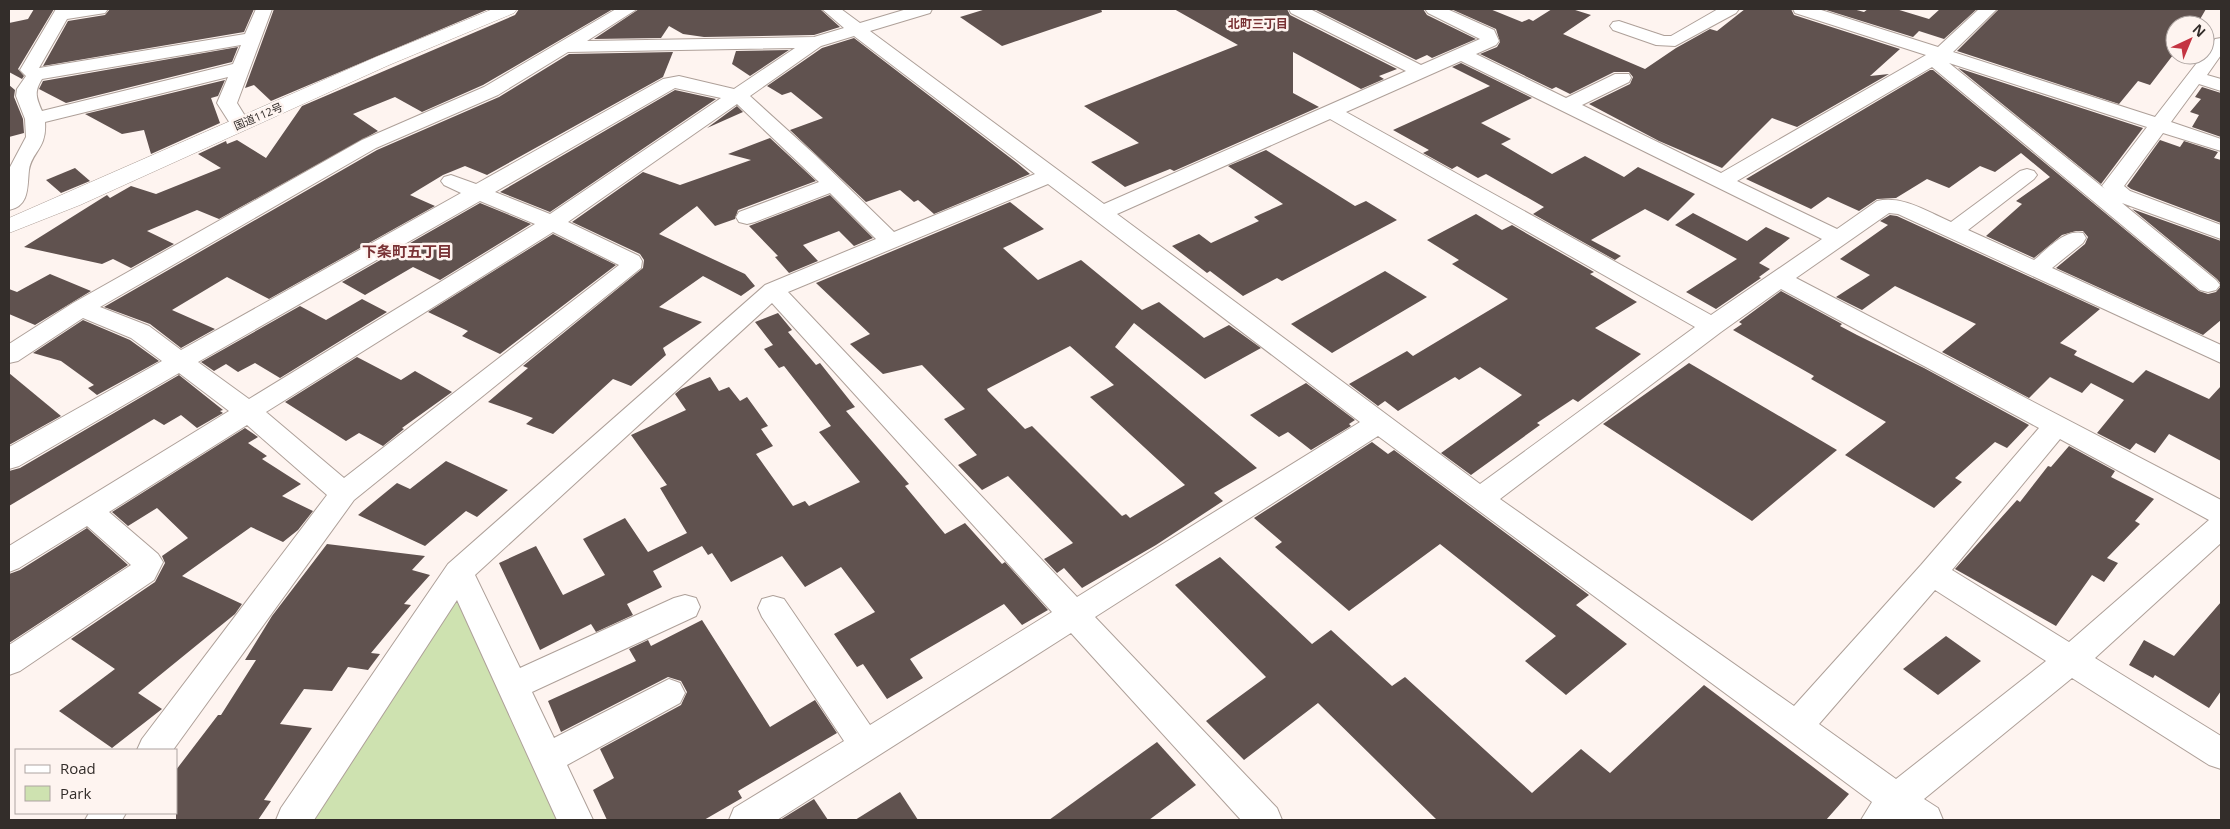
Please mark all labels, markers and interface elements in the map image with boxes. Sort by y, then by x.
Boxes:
district label: 北町三丁目 [1228,15,1288,32]
north arrow [2165,15,2215,65]
text: N [2189,19,2210,41]
street label: 国道112号 [231,99,285,133]
district label: 下条町五丁目 [362,241,452,261]
legend [15,749,178,814]
text: Road [60,758,96,778]
text: Park [60,783,91,803]

